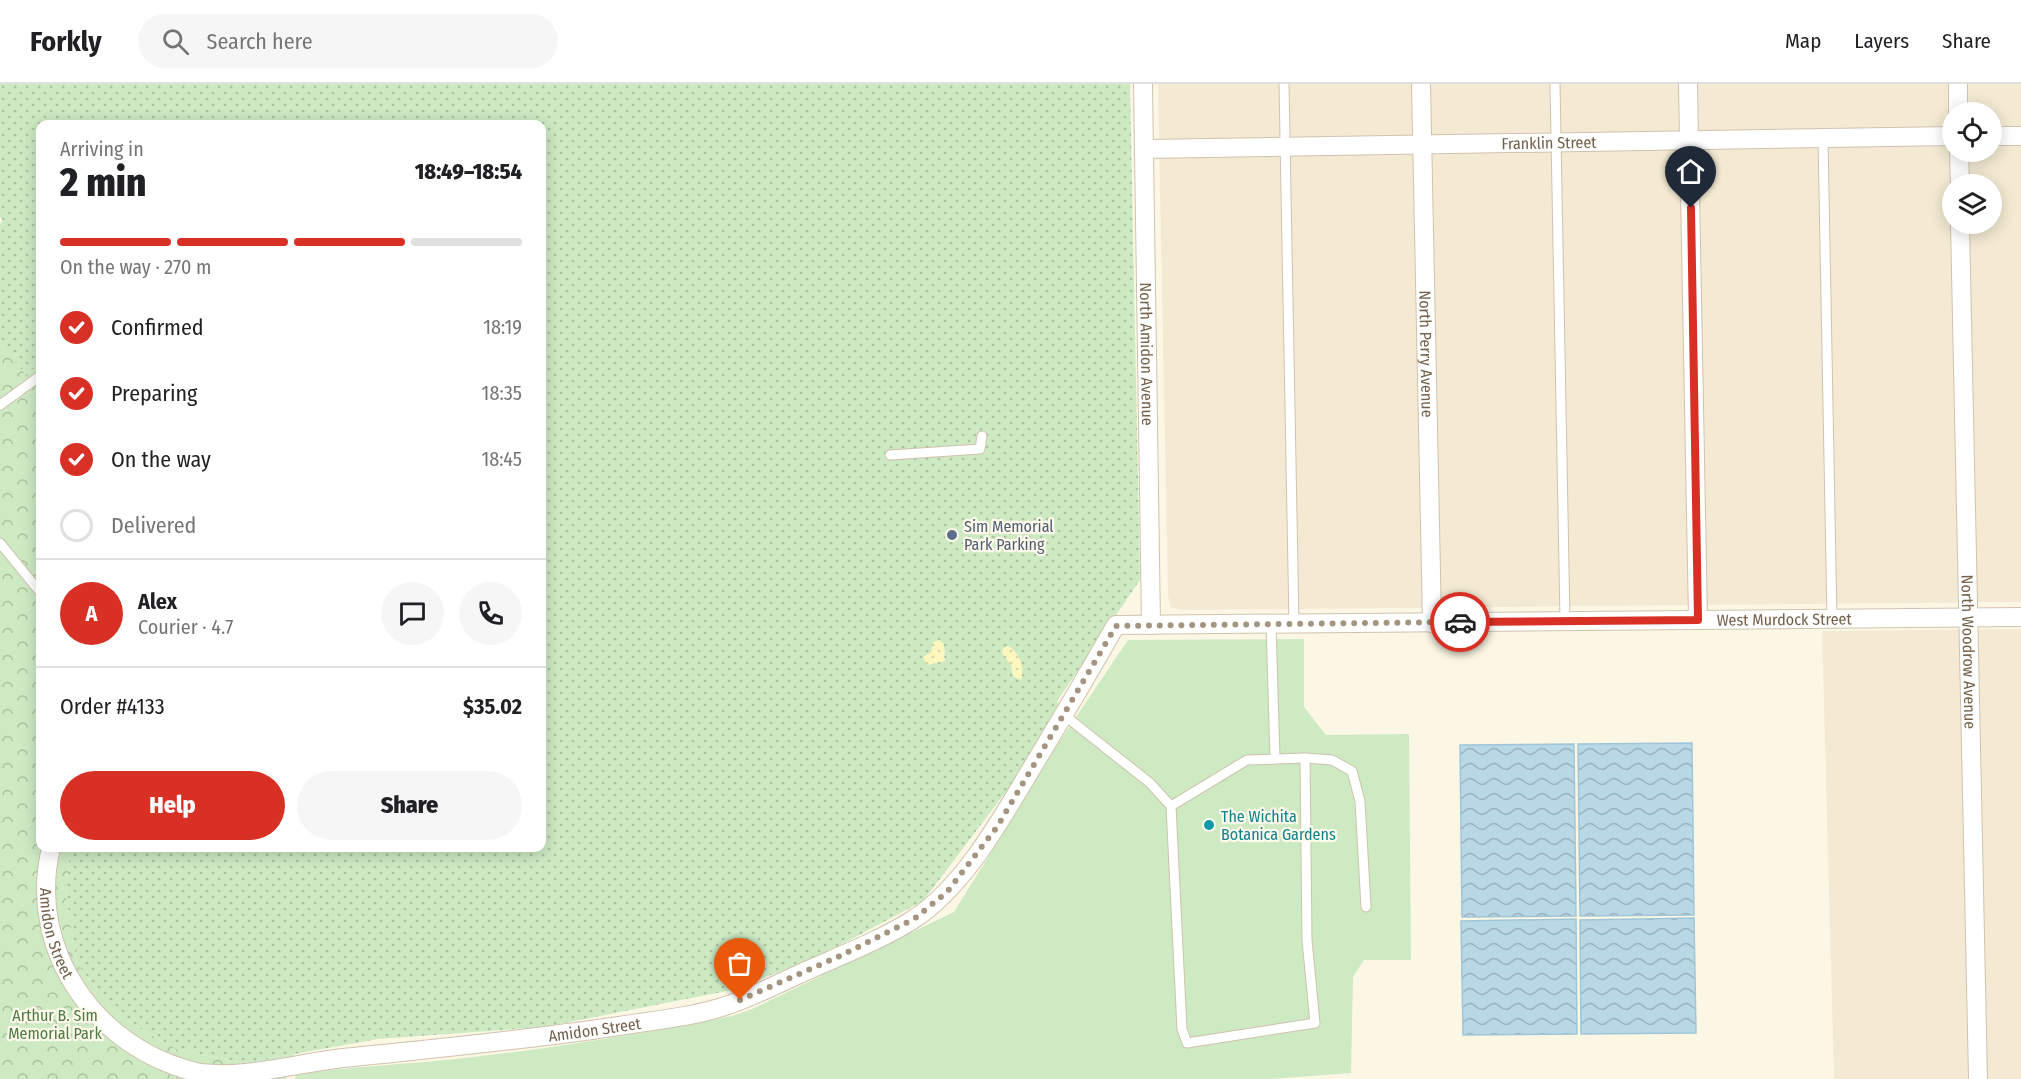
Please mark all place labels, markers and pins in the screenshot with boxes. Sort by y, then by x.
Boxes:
pin [1665,146,1716,208]
place label: Sim Memorial Park Parking [964,517,1054,554]
marker: Sim Memorial Park Parking [945,528,959,542]
place label: The Wichita Botanica Gardens [1221,807,1336,844]
marker: The Wichita Botanica Gardens [1202,818,1216,832]
pin [714,938,765,1000]

